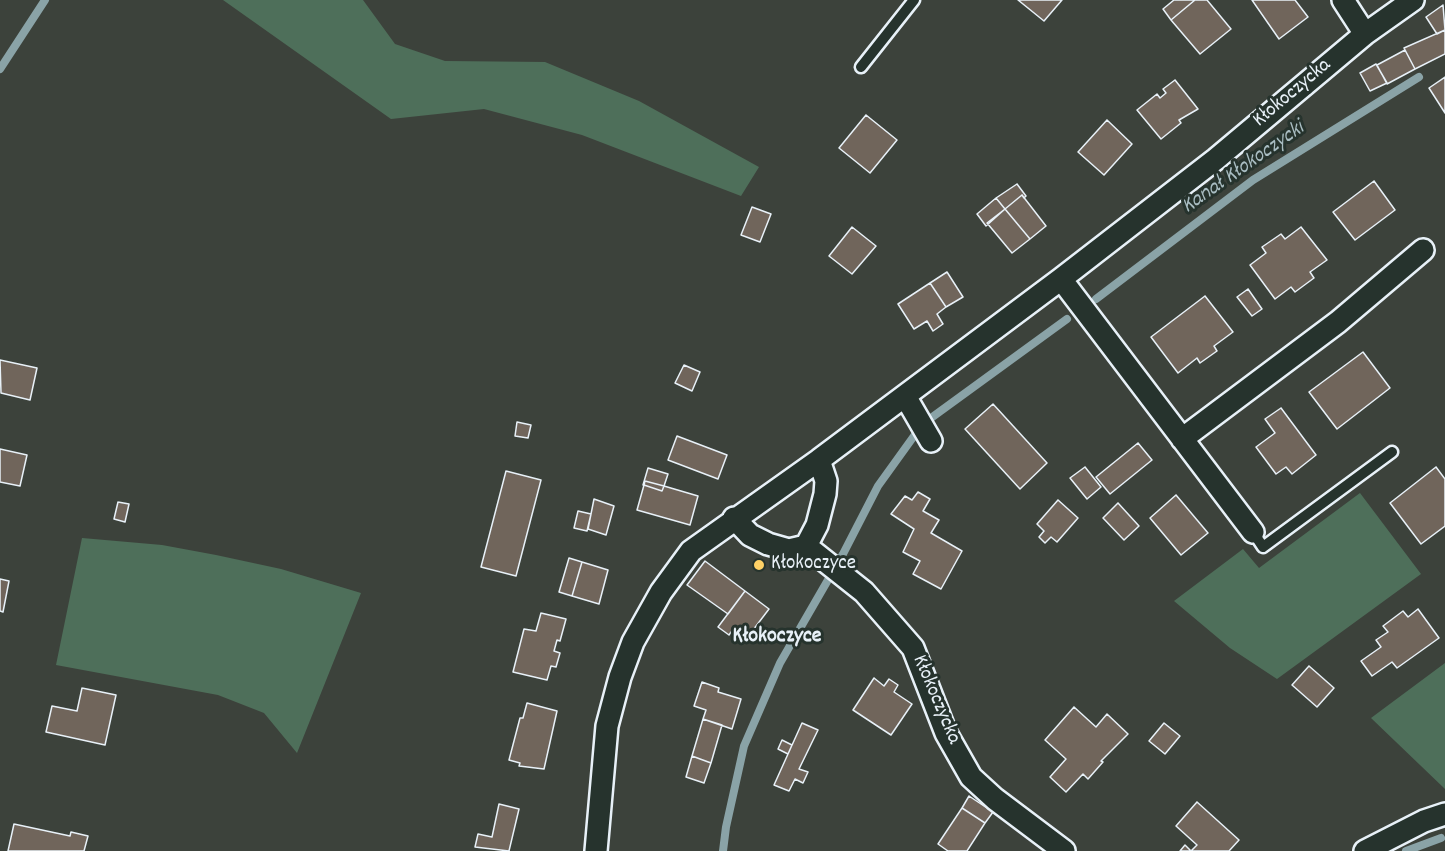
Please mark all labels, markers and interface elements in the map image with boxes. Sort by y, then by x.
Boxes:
street label: Kłokoczycka [1249,54,1337,134]
water label: Kanał Kłokoczycki [1177,117,1311,221]
place label: Kłokoczyce [771,552,856,578]
marker: Kłokoczyce [752,558,766,572]
district label: Kłokoczyce [733,625,821,651]
street label: Kłokoczycka [905,652,965,748]

